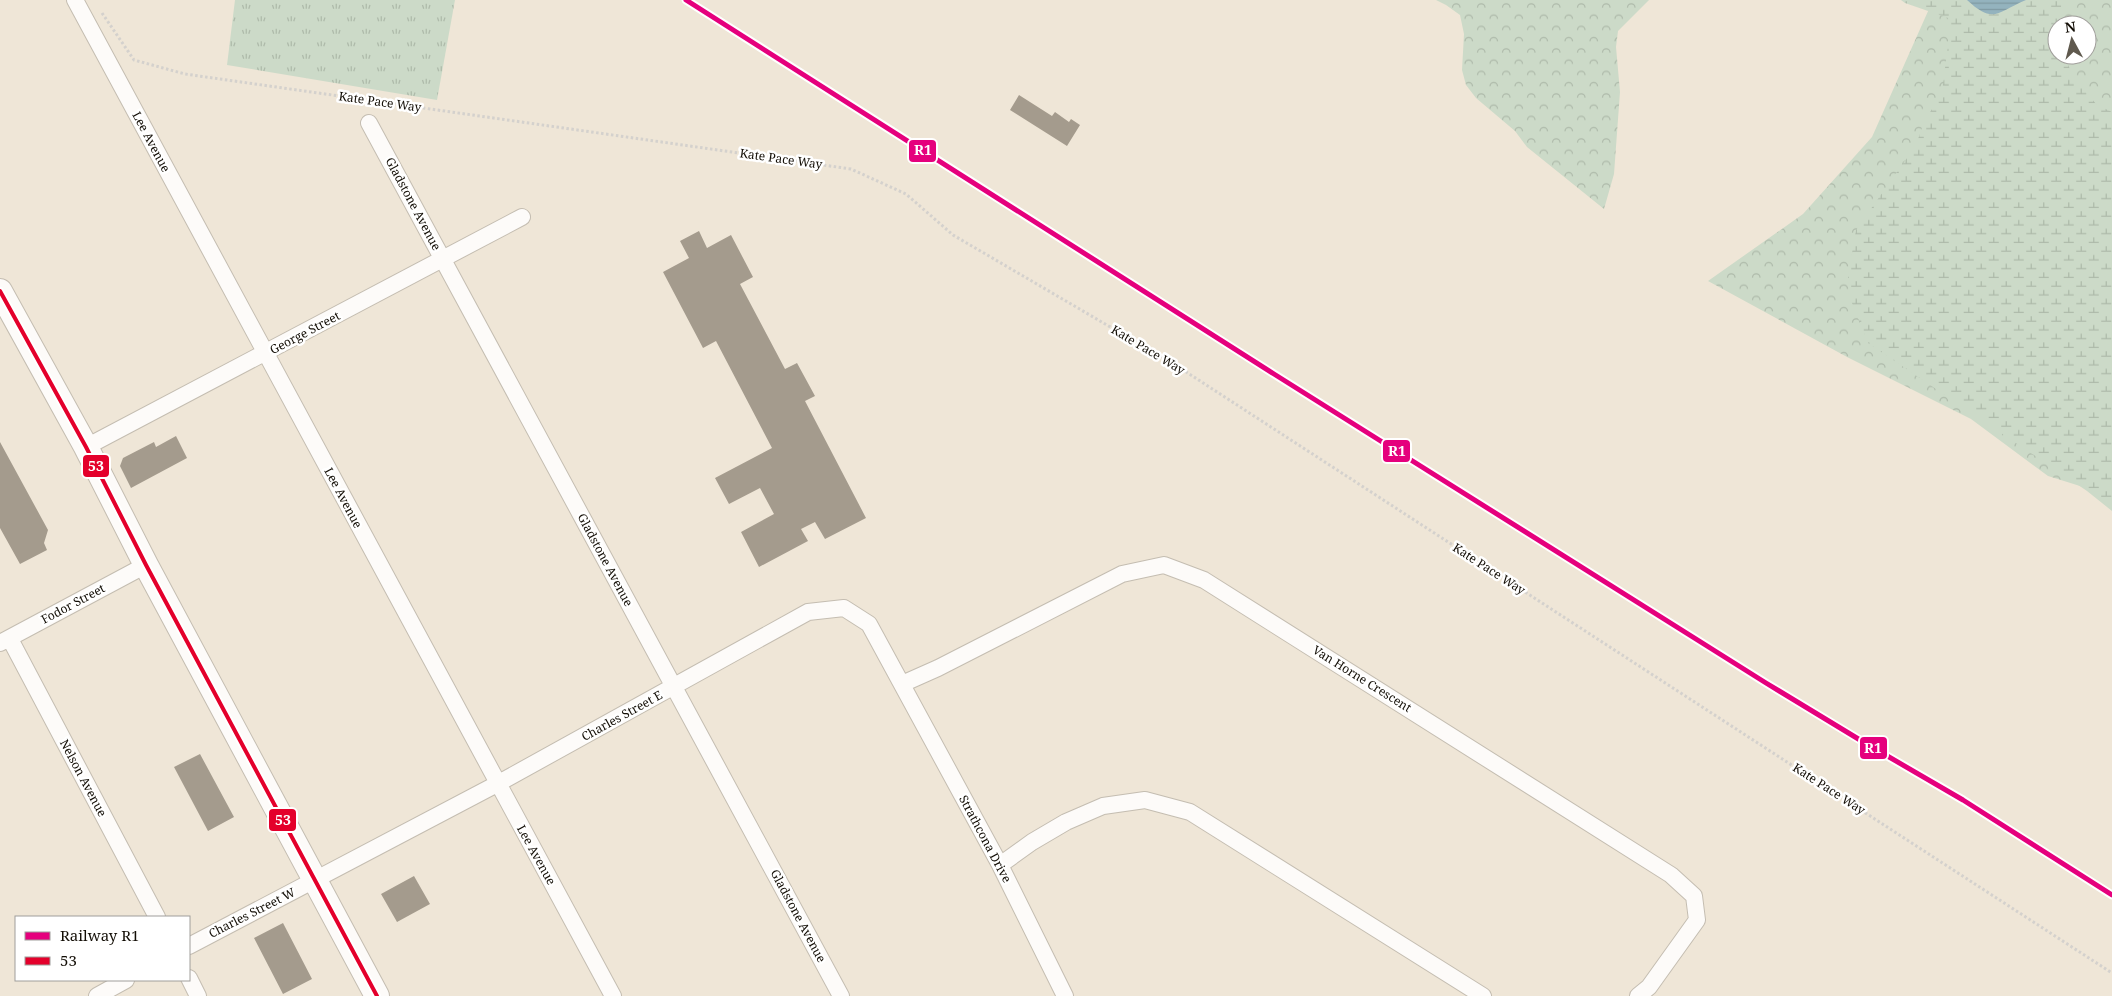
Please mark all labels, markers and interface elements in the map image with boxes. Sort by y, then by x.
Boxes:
north arrow [2047,15,2097,65]
text: N [2064,16,2077,37]
street label: Kate Pace Way [338,87,423,116]
street label: Lee Avenue [128,108,175,175]
line badge: R1 [908,139,937,163]
text: R1 [914,140,932,159]
street label: Kate Pace Way [739,144,824,173]
street label: Gladstone Avenue [382,154,445,253]
street label: George Street [267,307,343,358]
street label: Kate Pace Way [1108,321,1189,378]
line badge: R1 [1382,439,1411,463]
text: R1 [1388,441,1406,460]
line badge: 53 [82,454,110,478]
text: 53 [88,456,104,475]
street label: Lee Avenue [320,464,367,531]
street label: Gladstone Avenue [574,510,637,609]
street label: Kate Pace Way [1450,539,1529,599]
street label: Fodor Street [38,580,108,628]
street label: Van Horne Crescent [1310,641,1415,716]
street label: Charles Street E [578,686,665,745]
street label: Nelson Avenue [56,736,111,819]
line badge: R1 [1859,736,1888,760]
text: R1 [1864,738,1882,757]
street label: Kate Pace Way [1790,759,1869,819]
street label: Strathcona Drive [955,792,1016,885]
line badge: 53 [268,808,297,832]
text: 53 [275,810,291,829]
street label: Lee Avenue [513,822,560,888]
street label: Gladstone Avenue [767,866,830,965]
street label: Charles Street W [205,883,298,942]
legend [15,916,190,981]
text: Railway R1 [60,925,139,945]
text: 53 [60,950,77,970]

